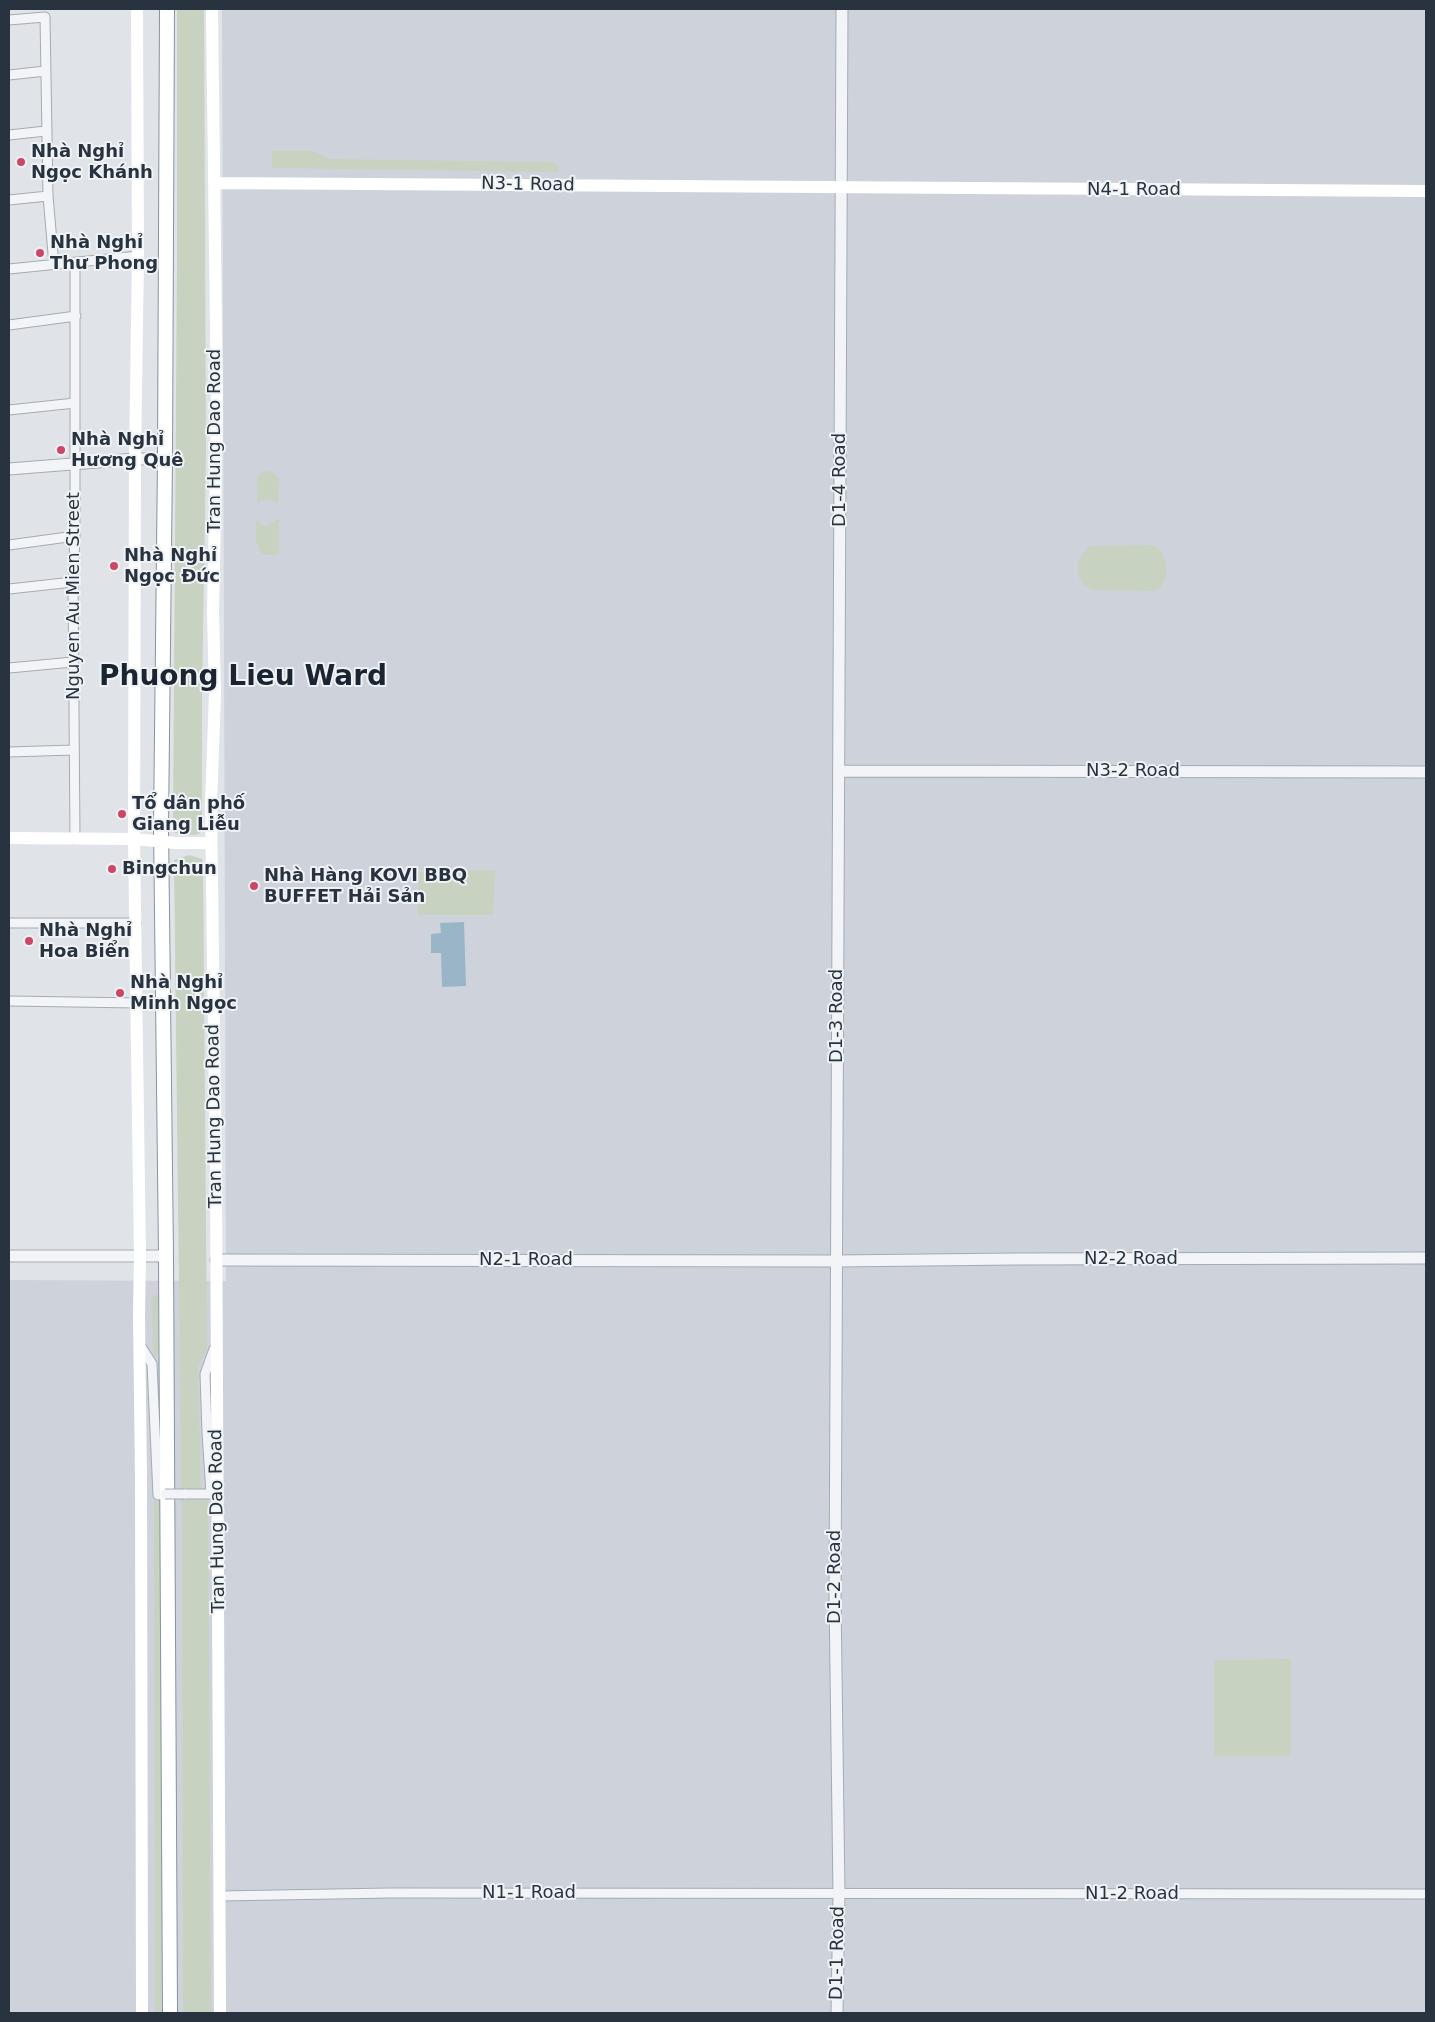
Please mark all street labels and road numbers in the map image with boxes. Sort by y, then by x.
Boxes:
street label: N3-1 Road [481,173,575,197]
street label: N4-1 Road [1087,179,1181,201]
street label: Tran Hung Dao Road [204,349,226,533]
street label: D1-4 Road [829,433,851,527]
street label: Nguyen Au Mien Street [63,492,85,700]
street label: N3-2 Road [1086,760,1180,782]
street label: D1-3 Road [826,969,848,1063]
street label: Tran Hung Dao Road [203,1024,227,1208]
street label: N2-2 Road [1084,1248,1178,1270]
street label: N2-1 Road [479,1249,573,1271]
street label: Tran Hung Dao Road [206,1429,230,1613]
street label: D1-2 Road [824,1530,846,1624]
street label: N1-1 Road [482,1882,576,1904]
street label: N1-2 Road [1085,1883,1179,1905]
street label: D1-1 Road [826,1906,850,2000]

